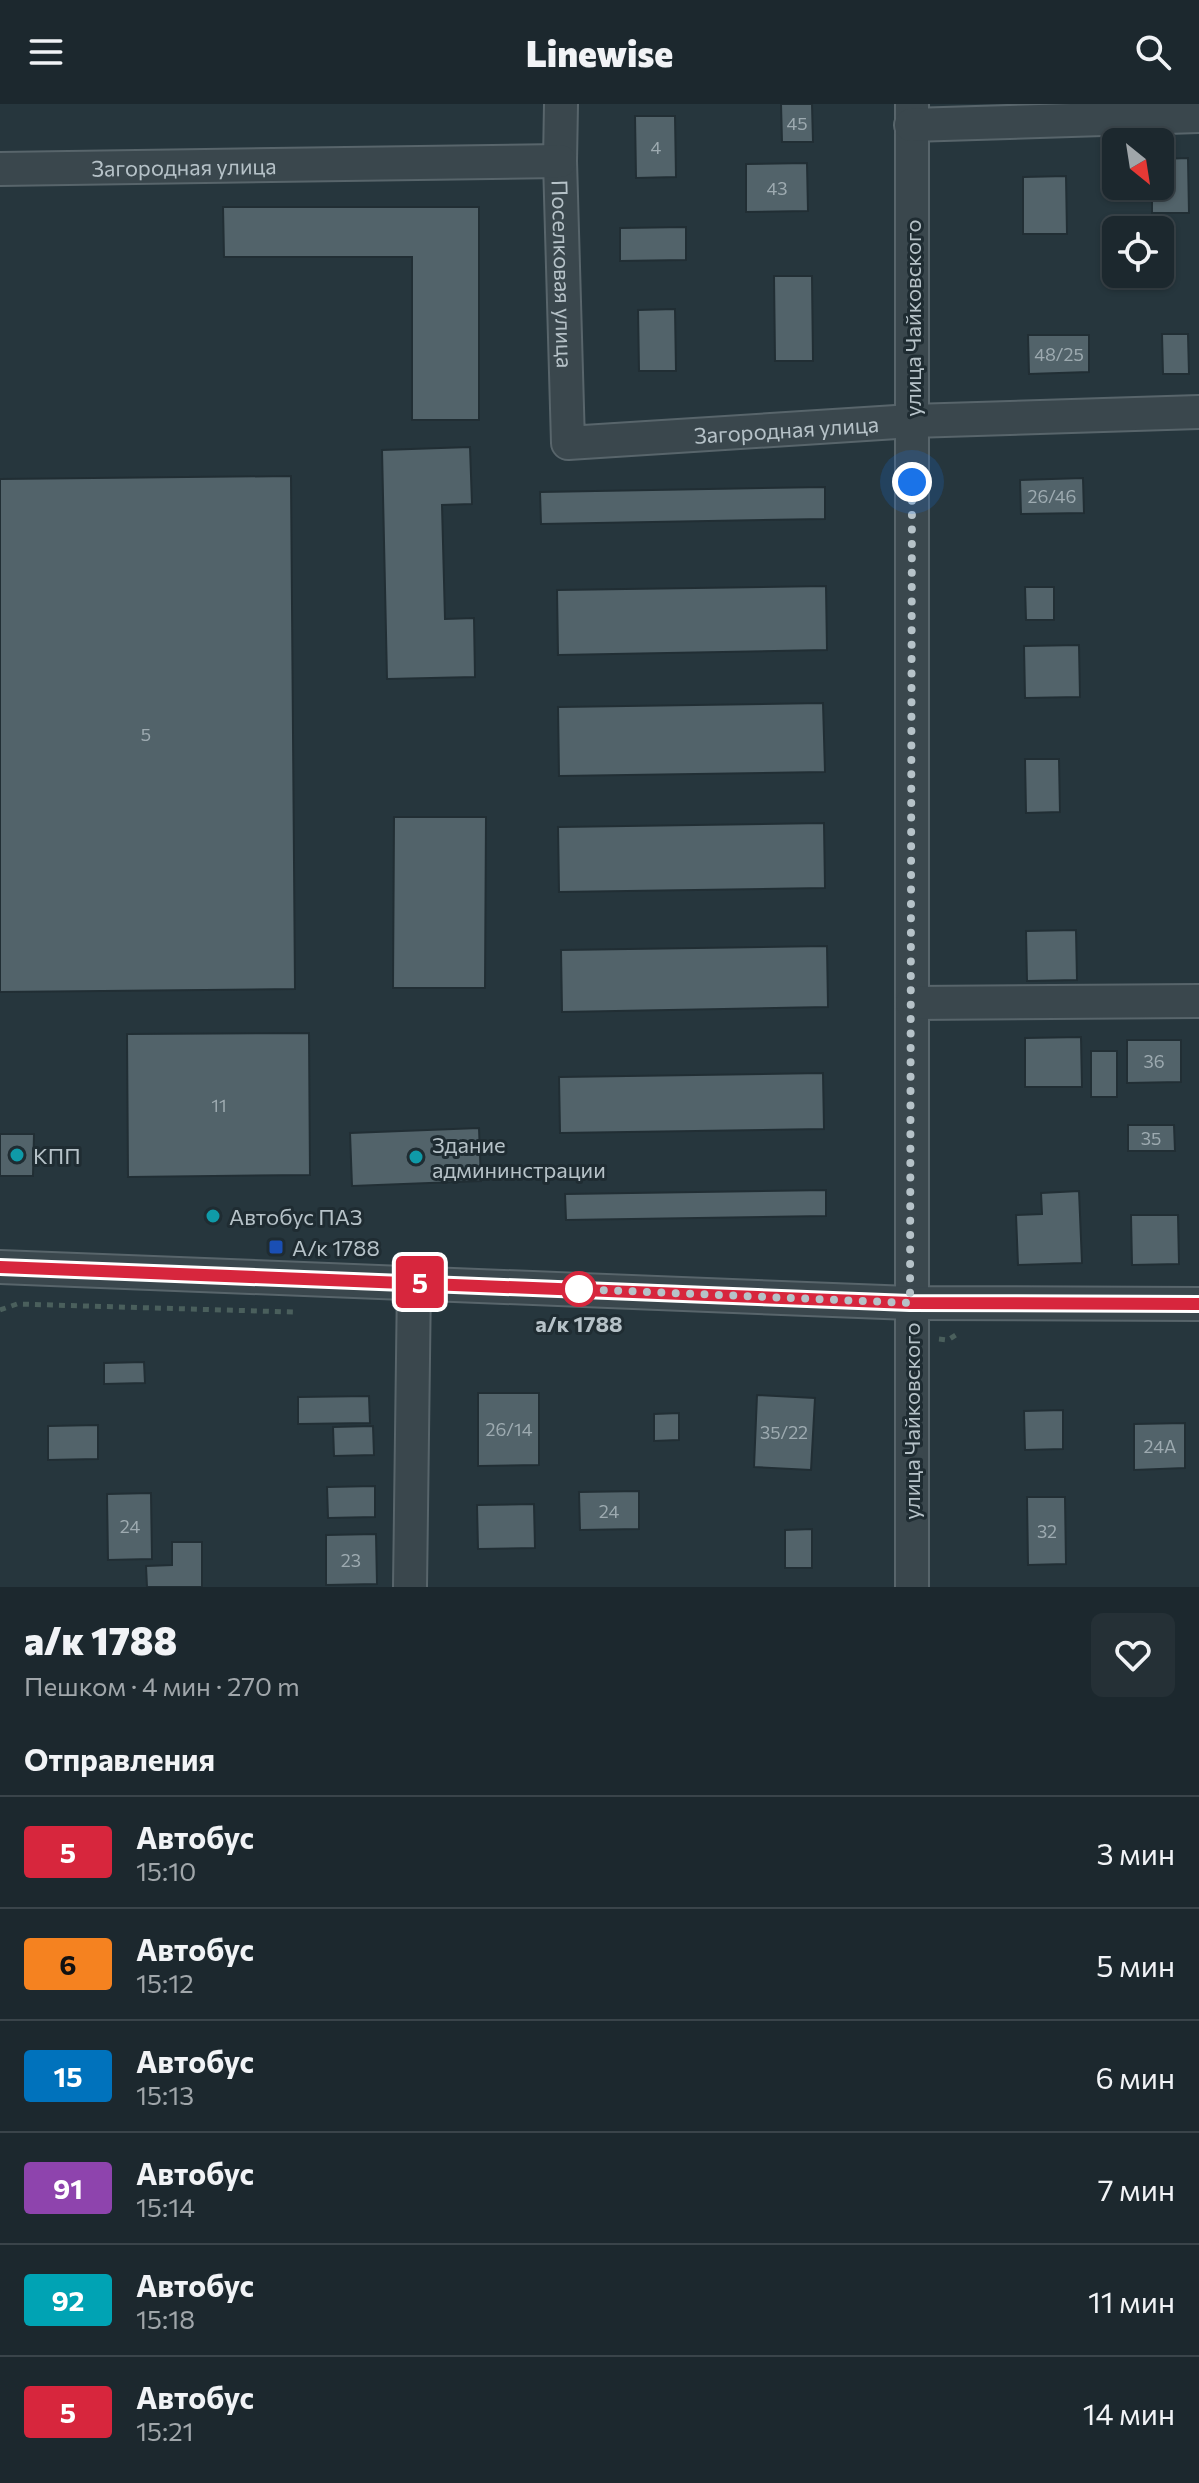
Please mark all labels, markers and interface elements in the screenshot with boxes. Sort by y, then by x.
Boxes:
icon: menu [24,30,68,74]
text: Linewise [526,30,673,74]
icon: search [1131,30,1175,74]
house number: 45 [786,112,808,134]
north arrow [1102,128,1174,200]
map controls [1102,128,1174,288]
house number: 4 [651,136,662,158]
street label: Загородная улица [91,152,277,181]
house number: 43 [766,177,788,199]
street label: Поселковая улица [547,179,579,368]
button: locate [1102,216,1174,288]
street label: улица Чайковского [899,219,926,417]
house number: 48/25 [1034,343,1084,365]
street label: Загородная улица [693,410,880,448]
your location [892,462,932,502]
house number: 26/46 [1028,485,1076,507]
house number: 5 [141,723,151,745]
house number: 36 [1143,1050,1165,1072]
house number: 11 [211,1094,227,1116]
house number: 35 [1141,1127,1161,1149]
place label: Здание админинстрации [432,1131,606,1183]
place label: КПП [33,1142,81,1169]
marker: КПП [8,1146,26,1164]
marker: Здание админинстрации [407,1148,425,1166]
place label: Автобус ПАЗ [229,1203,362,1230]
marker: Автобус ПАЗ [204,1207,222,1225]
place label: А/к 1788 [292,1234,380,1261]
marker: А/к 1788 [267,1238,285,1256]
line badge: 5 [394,1256,446,1308]
text: 5 [412,1265,428,1299]
marker: a/к 1788 [562,1272,596,1306]
place label: a/к 1788 [535,1310,623,1337]
street label: улица Чайковского [898,1322,925,1520]
house number: 26/14 [485,1418,533,1440]
house number: 35/22 [760,1421,808,1443]
house number: 24А [1144,1435,1176,1457]
house number: 24 [599,1500,619,1522]
house number: 24 [120,1515,140,1537]
house number: 32 [1037,1520,1057,1542]
house number: 23 [341,1549,361,1571]
button: heart [1091,1613,1175,1697]
text: a/к 1788 [24,1616,177,1663]
text: Пешком · 4 мин · 270 m [24,1670,300,1701]
text: Отправления [24,1740,215,1777]
text: Автобус [136,1818,254,1855]
text: 3 мин [1096,1834,1175,1871]
text: 5 [60,1835,76,1869]
text: 15:10 [136,1855,196,1886]
text: Автобус [136,1930,254,1967]
text: 5 мин [1096,1946,1175,1983]
text: 6 [59,1947,77,1981]
text: 15:12 [136,1967,194,1998]
text: Автобус [136,2042,254,2079]
text: 6 мин [1095,2058,1175,2095]
text: 15 [54,2059,83,2093]
text: 15:13 [136,2079,194,2110]
text: Автобус [136,2154,254,2191]
text: 7 мин [1098,2170,1175,2207]
text: 91 [53,2171,83,2205]
text: 15:14 [136,2191,195,2222]
text: Автобус [136,2266,254,2303]
text: 11 мин [1088,2282,1175,2319]
text: 92 [51,2283,85,2317]
text: 15:18 [136,2303,195,2334]
text: Автобус [136,2378,254,2415]
text: 14 мин [1083,2394,1175,2431]
text: 5 [60,2395,76,2429]
text: 15:21 [136,2415,194,2446]

